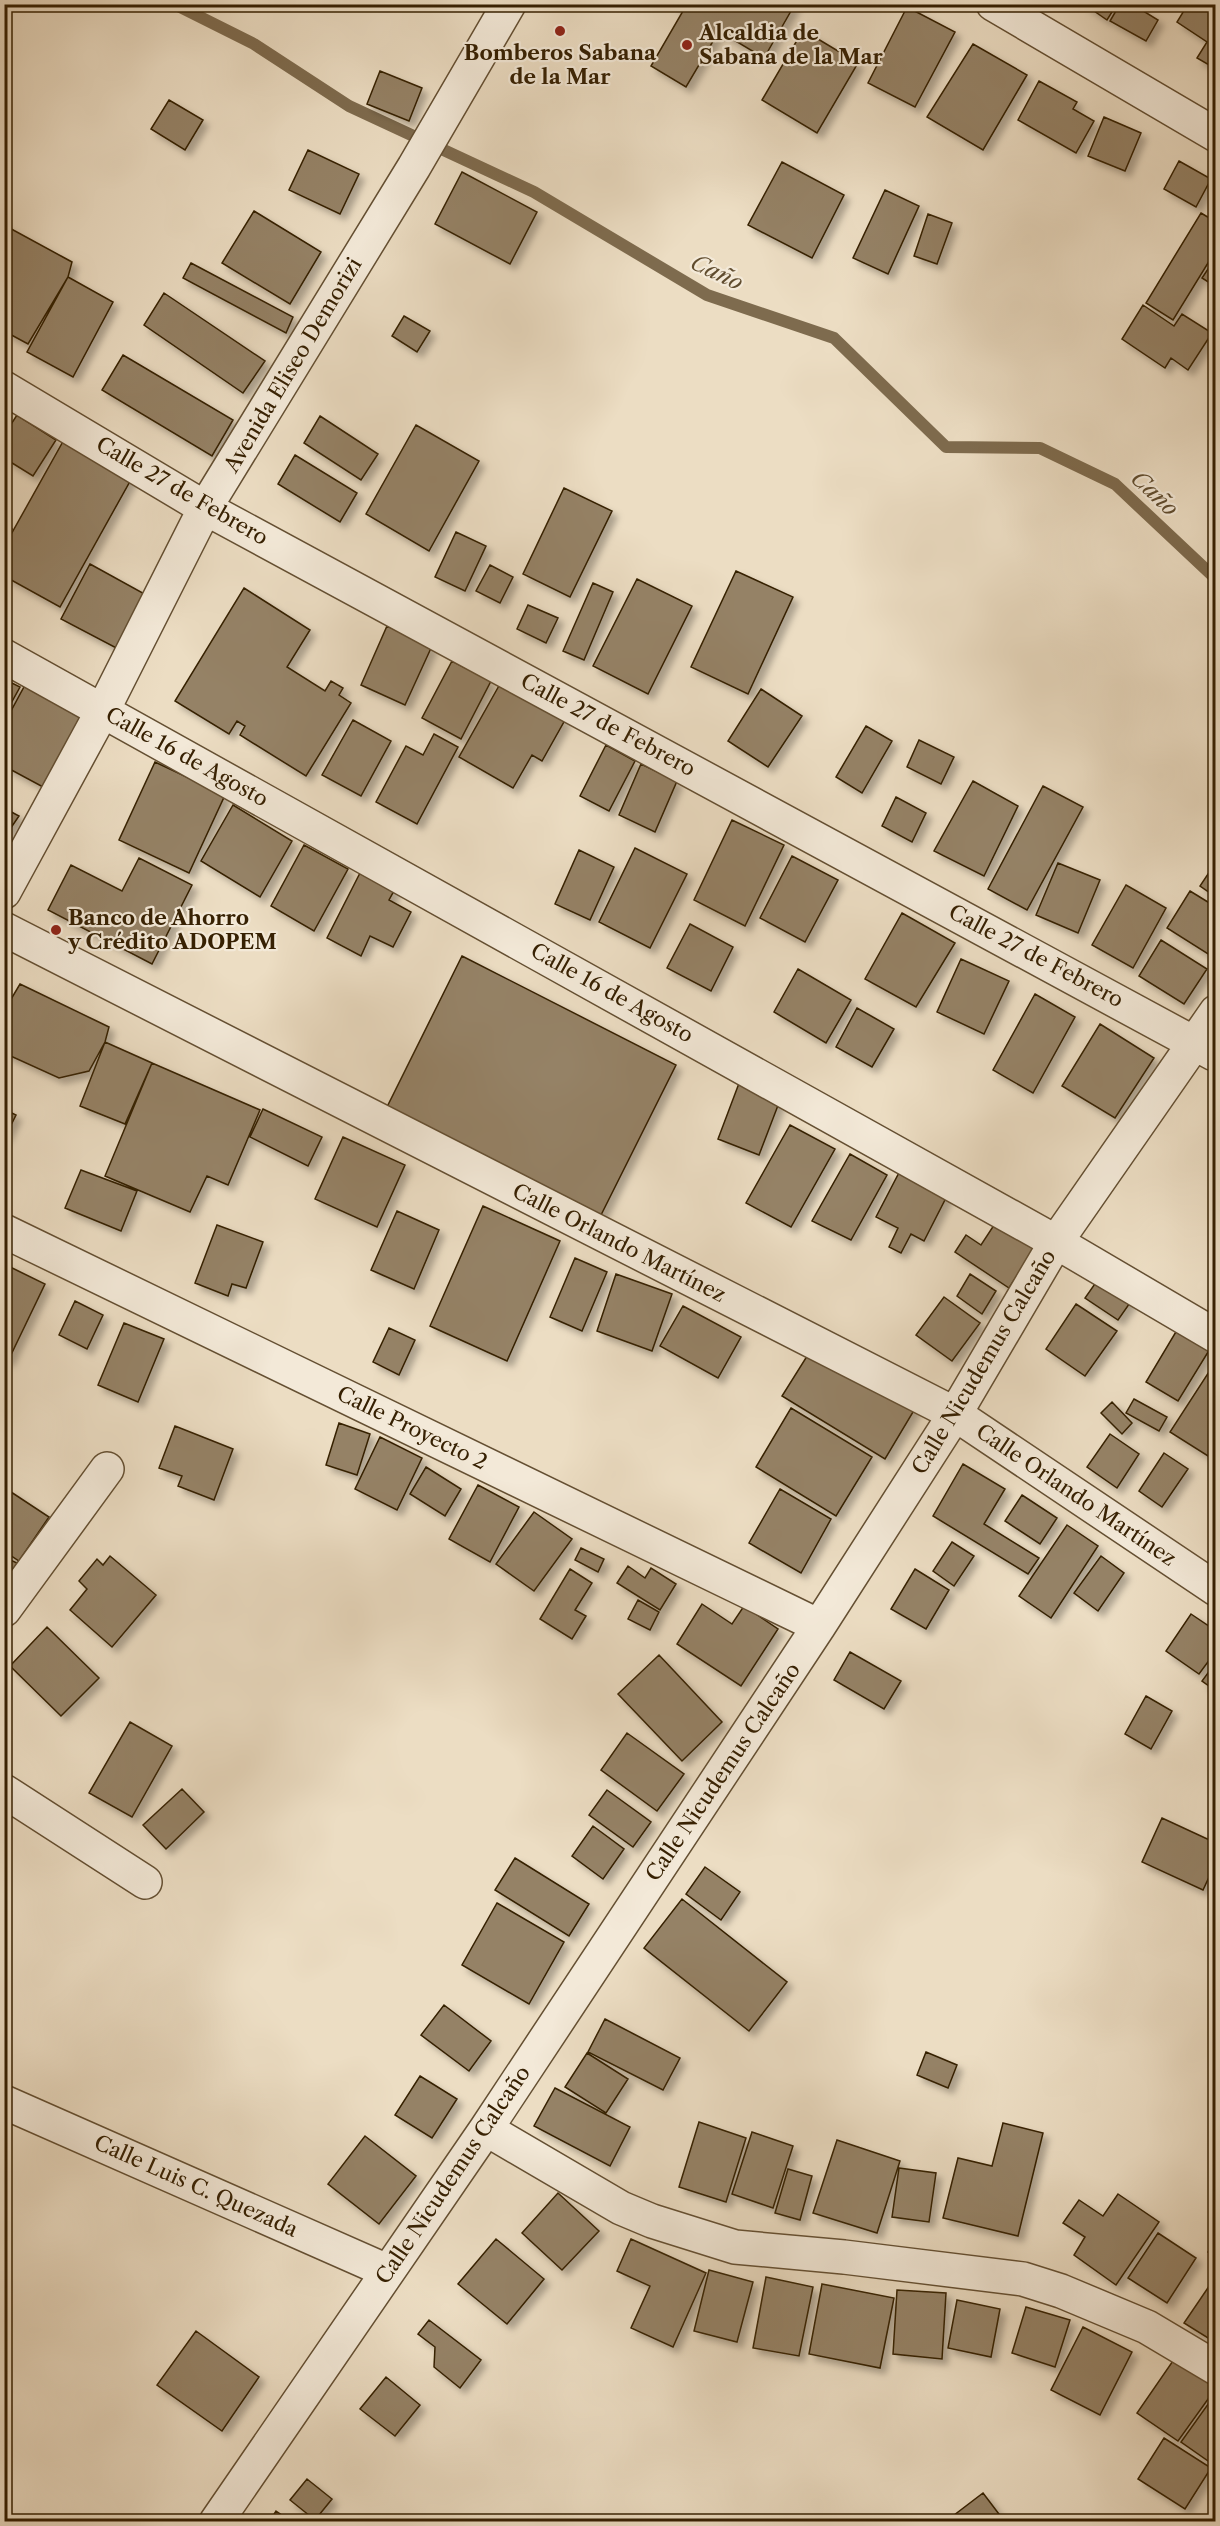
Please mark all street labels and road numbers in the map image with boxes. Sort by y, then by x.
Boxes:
street label: Avenida Eliseo Demorizi [218,253,367,477]
street label: Calle 27 de Febrero [92,431,273,550]
street label: Calle 27 de Febrero [517,668,700,781]
street label: Calle 16 de Agosto [102,702,273,812]
street label: Calle 27 de Febrero [945,899,1128,1012]
street label: Calle 16 de Agosto [527,938,698,1048]
street label: Calle Orlando Martínez [509,1178,730,1307]
street label: Calle Nicudemus Calcaño [906,1245,1061,1479]
street label: Calle Proyecto 2 [333,1380,491,1475]
street label: Calle Orlando Martínez [972,1418,1181,1571]
street label: Calle Nicudemus Calcaño [640,1658,805,1886]
street label: Calle Nicudemus Calcaño [370,2061,535,2289]
street label: Calle Luis C. Quezada [91,2129,303,2242]

